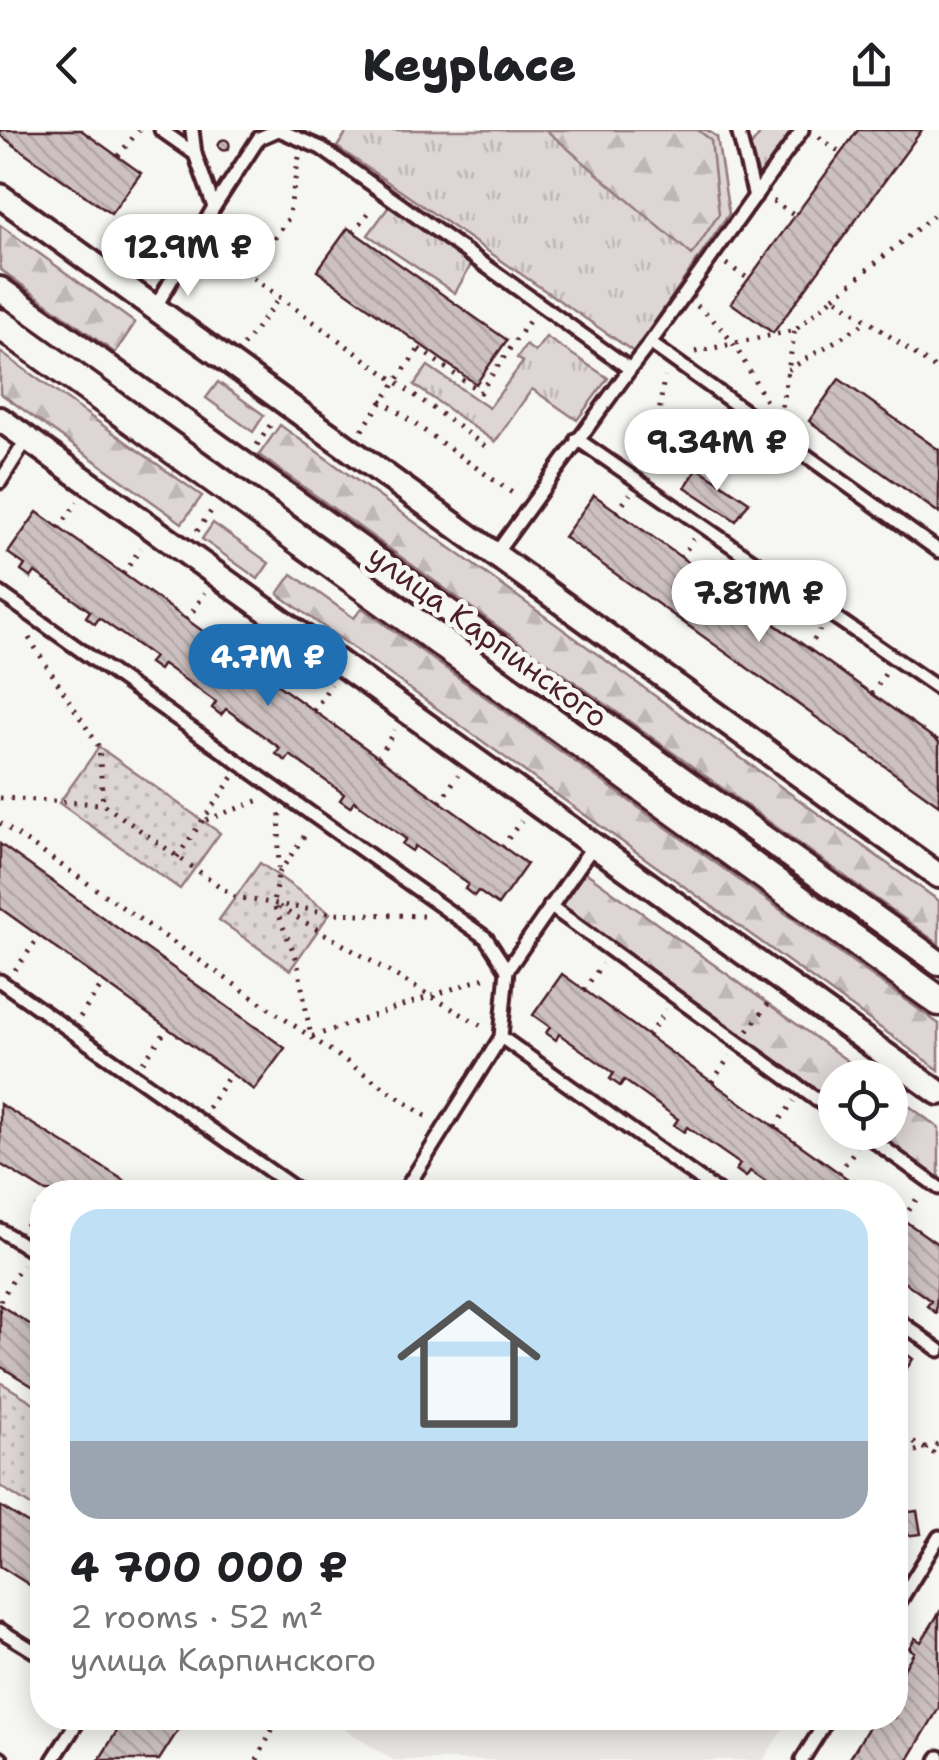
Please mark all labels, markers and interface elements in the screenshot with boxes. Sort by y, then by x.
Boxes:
text: Keyplace [363,35,576,95]
icon: back [40,38,95,93]
icon: share [844,38,899,93]
pin: 12.9M ₽ [96,214,280,299]
text: 12.9M ₽ [123,225,253,268]
pin: 9.34M ₽ [625,409,809,494]
text: 9.34M ₽ [646,420,788,463]
street label: улица Карпинского [360,535,616,737]
pin: 7.81M ₽ [667,560,851,645]
text: 7.81M ₽ [694,571,824,614]
pin: 4.7M ₽ [187,624,349,709]
text: 4.7M ₽ [211,635,325,678]
map controls [818,1060,908,1150]
button: locate [818,1060,908,1150]
icon: home [379,1274,559,1454]
text: 4 700 000 ₽ [70,1539,348,1595]
text: 2 rooms · 52 m² [70,1595,323,1638]
text: улица Карпинского [70,1638,376,1681]

